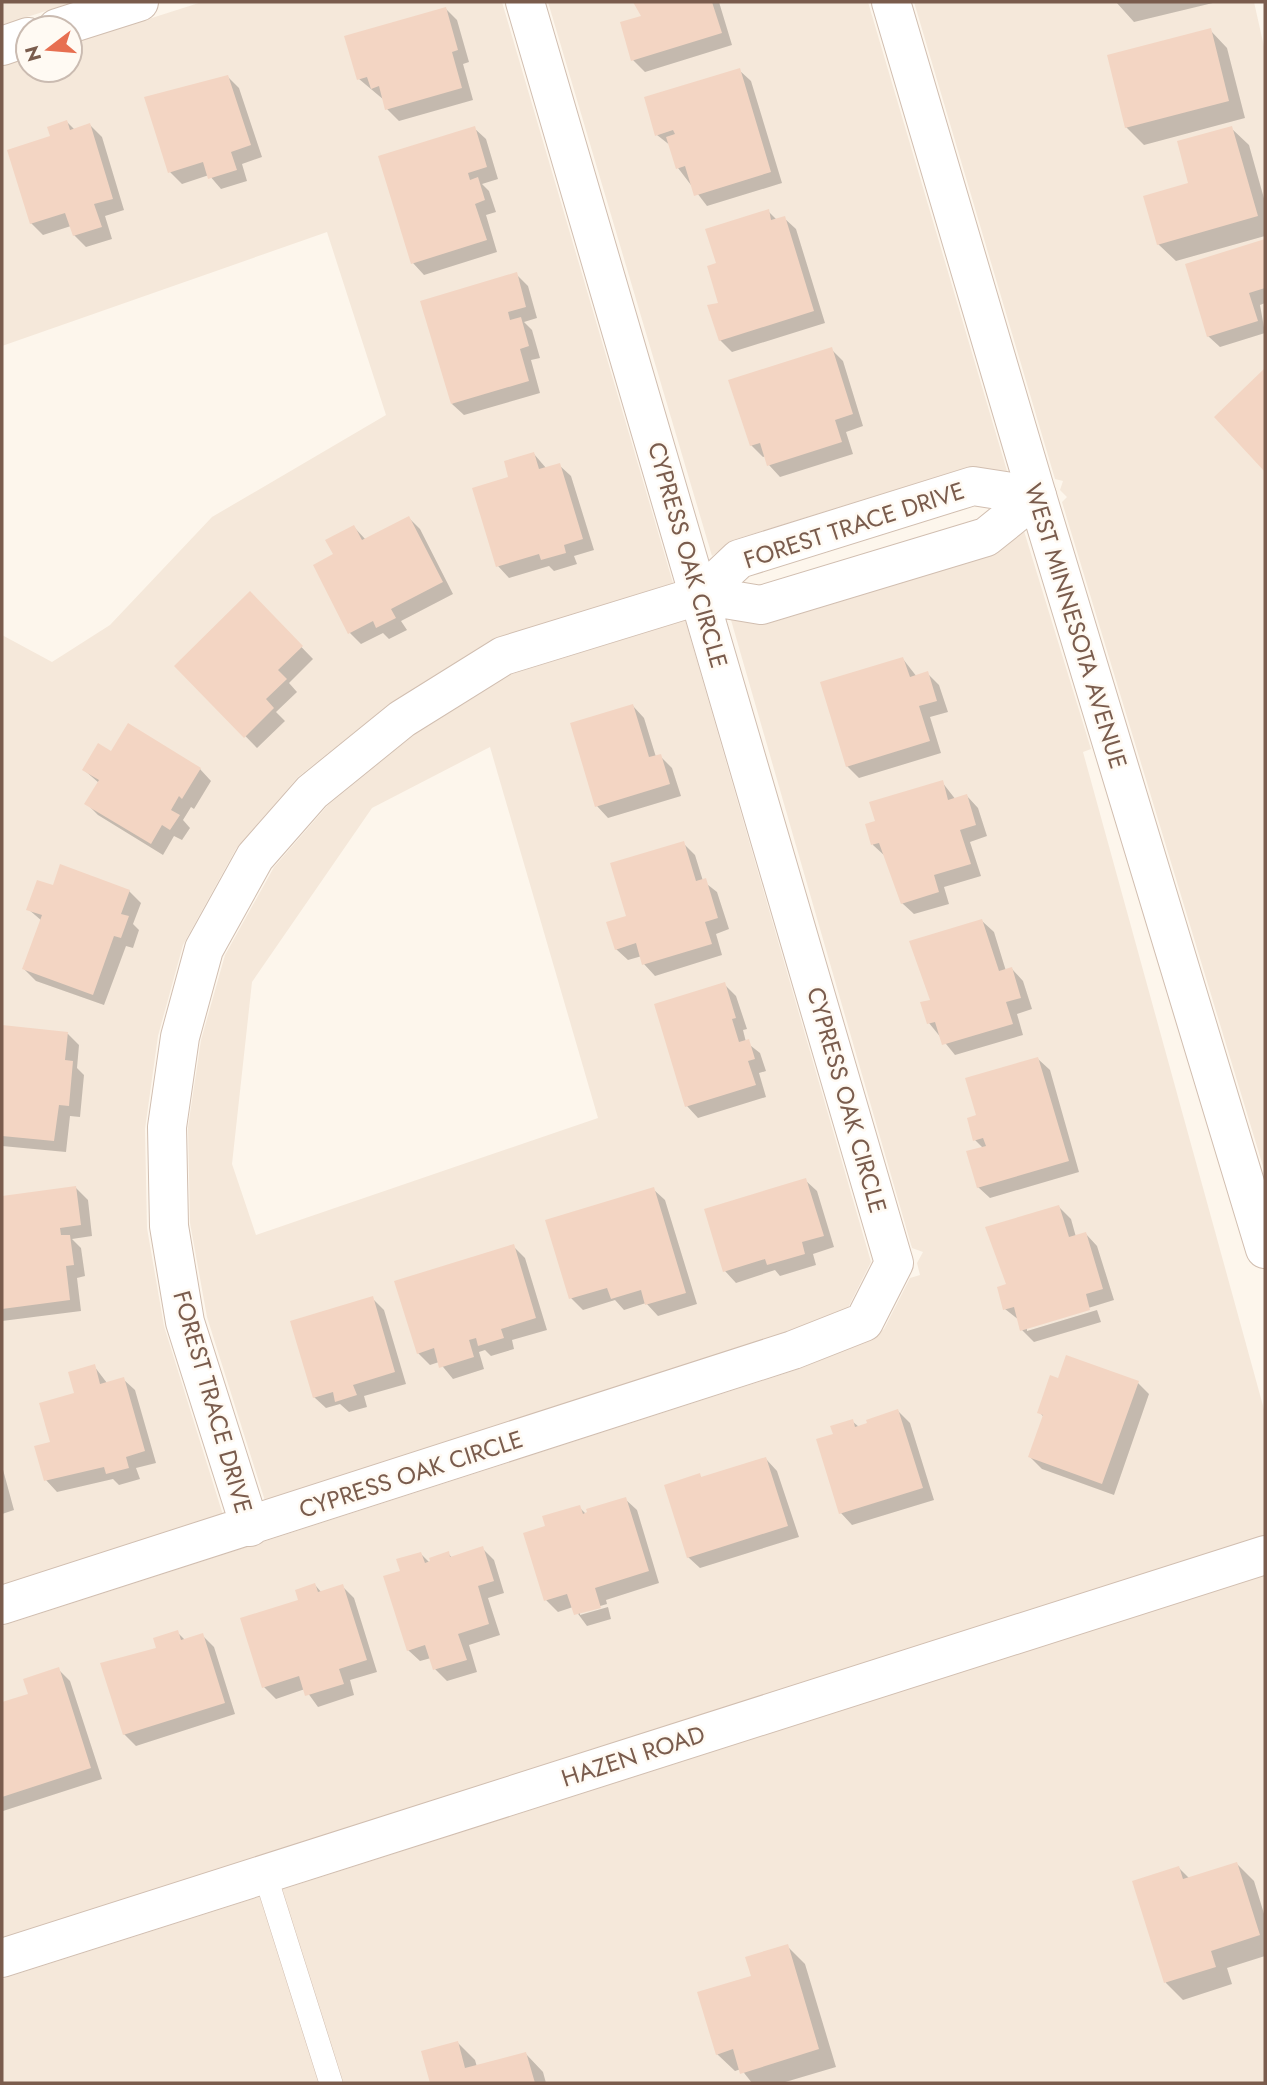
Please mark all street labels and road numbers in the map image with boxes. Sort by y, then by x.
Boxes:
street label: CYPRESS OAK CIRCLE [639,438,737,672]
street label: FOREST TRACE DRIVE [739,473,969,577]
street label: WEST MINNESOTA AVENUE [1016,479,1136,773]
street label: CYPRESS OAK CIRCLE [798,983,896,1217]
street label: FOREST TRACE DRIVE [164,1286,262,1518]
street label: CYPRESS OAK CIRCLE [295,1421,527,1527]
street label: HAZEN ROAD [557,1716,709,1796]

